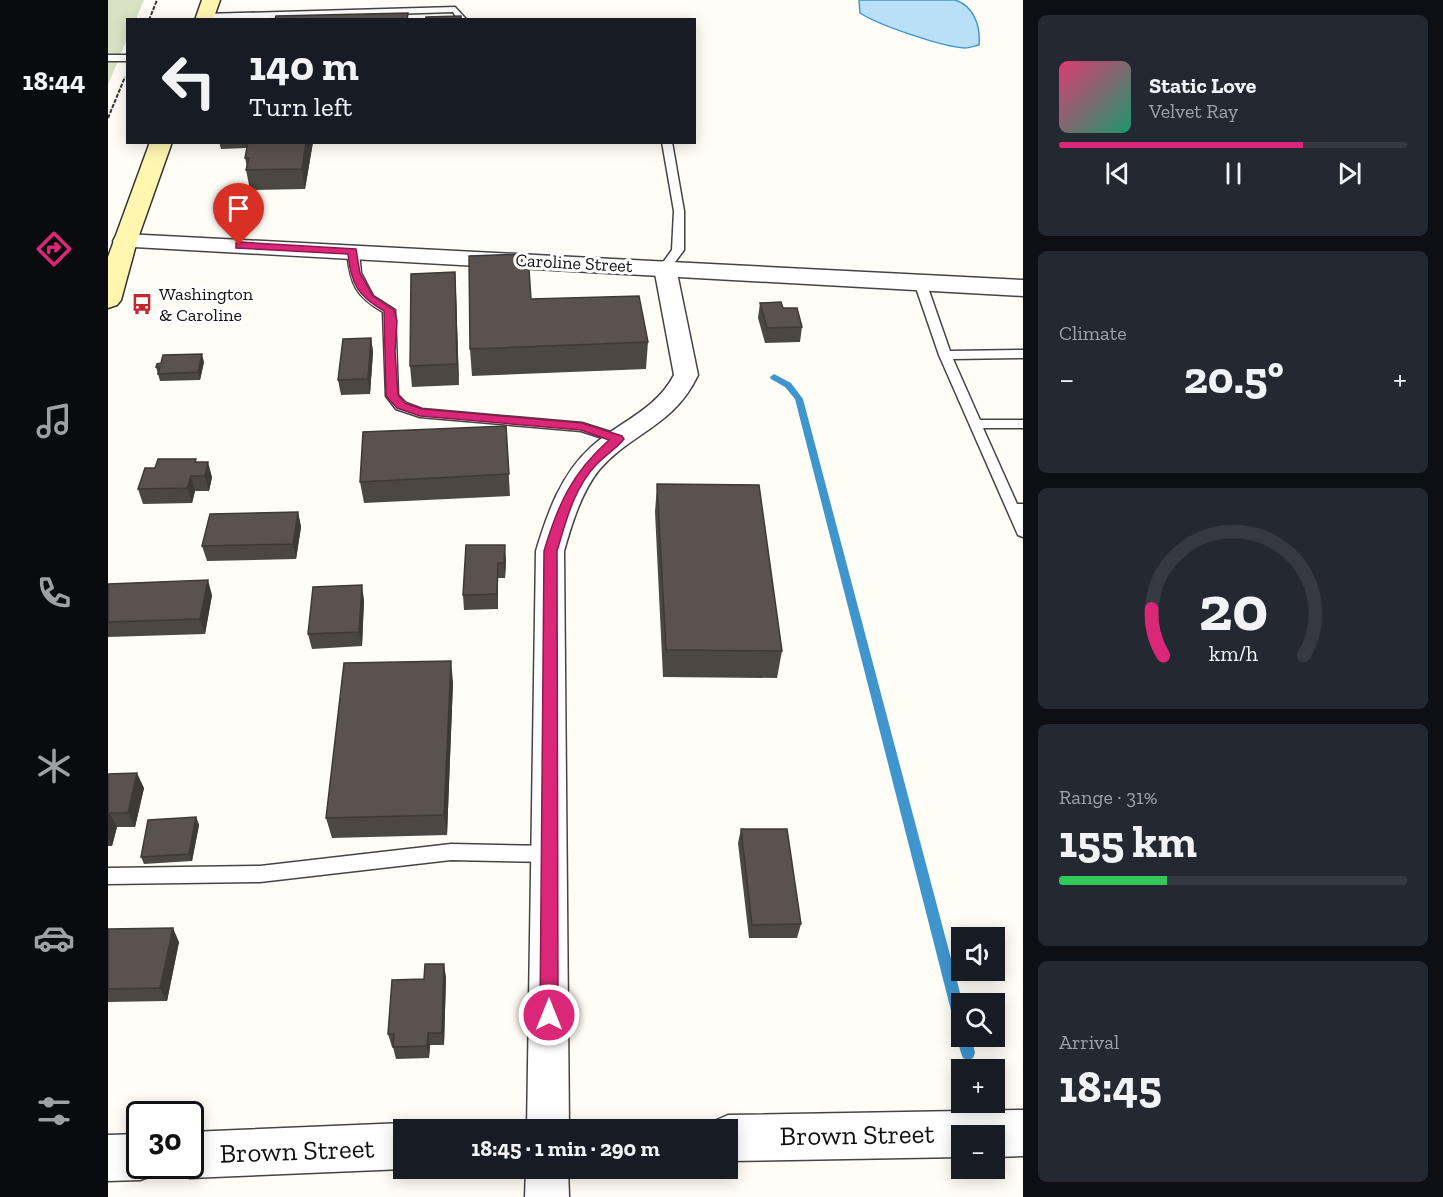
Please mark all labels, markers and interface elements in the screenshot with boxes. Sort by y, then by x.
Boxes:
text: 140 m [249,40,359,91]
icon: left [150,42,228,120]
text: 18:44 [23,65,85,97]
text: Static Love [1149,72,1256,99]
text: Turn left [249,91,352,123]
text: Velvet Ray [1149,99,1238,123]
icon: previous [1101,157,1134,190]
icon: pause [1217,157,1250,190]
icon: next [1333,157,1366,190]
pin [213,183,264,245]
icon: arrive [222,192,255,225]
icon: directions [33,228,75,270]
street label: Caroline Street [515,249,633,277]
place label: Washington & Caroline [159,283,254,326]
bus stop icon: Washington & Caroline [130,292,154,316]
text: Climate [1059,321,1127,345]
text: 20.5° [1184,351,1284,405]
text: − [1059,359,1074,398]
text: + [1393,359,1407,398]
icon: music [33,400,75,442]
text: 20 [1198,571,1268,646]
icon: phone [33,572,75,614]
text: km/h [1209,641,1257,666]
icon: climate [33,745,75,787]
text: Range · 31% [1059,785,1158,809]
text: 155 km [1059,815,1197,869]
icon: car [33,917,75,959]
map controls [951,927,1005,1179]
button: sound [951,927,1005,981]
position arrow [517,983,581,1047]
button: search [951,993,1005,1047]
text: Arrival [1059,1030,1119,1054]
button: + [951,1059,1005,1113]
text: 18:45 [1059,1060,1162,1114]
icon: filters [33,1090,75,1132]
speed limit sign: 30 [126,1101,204,1179]
street label: Brown Street [779,1118,935,1152]
button: − [951,1125,1005,1179]
street label: Brown Street [219,1132,375,1170]
text: 18:45 · 1 min · 290 m [471,1135,660,1162]

